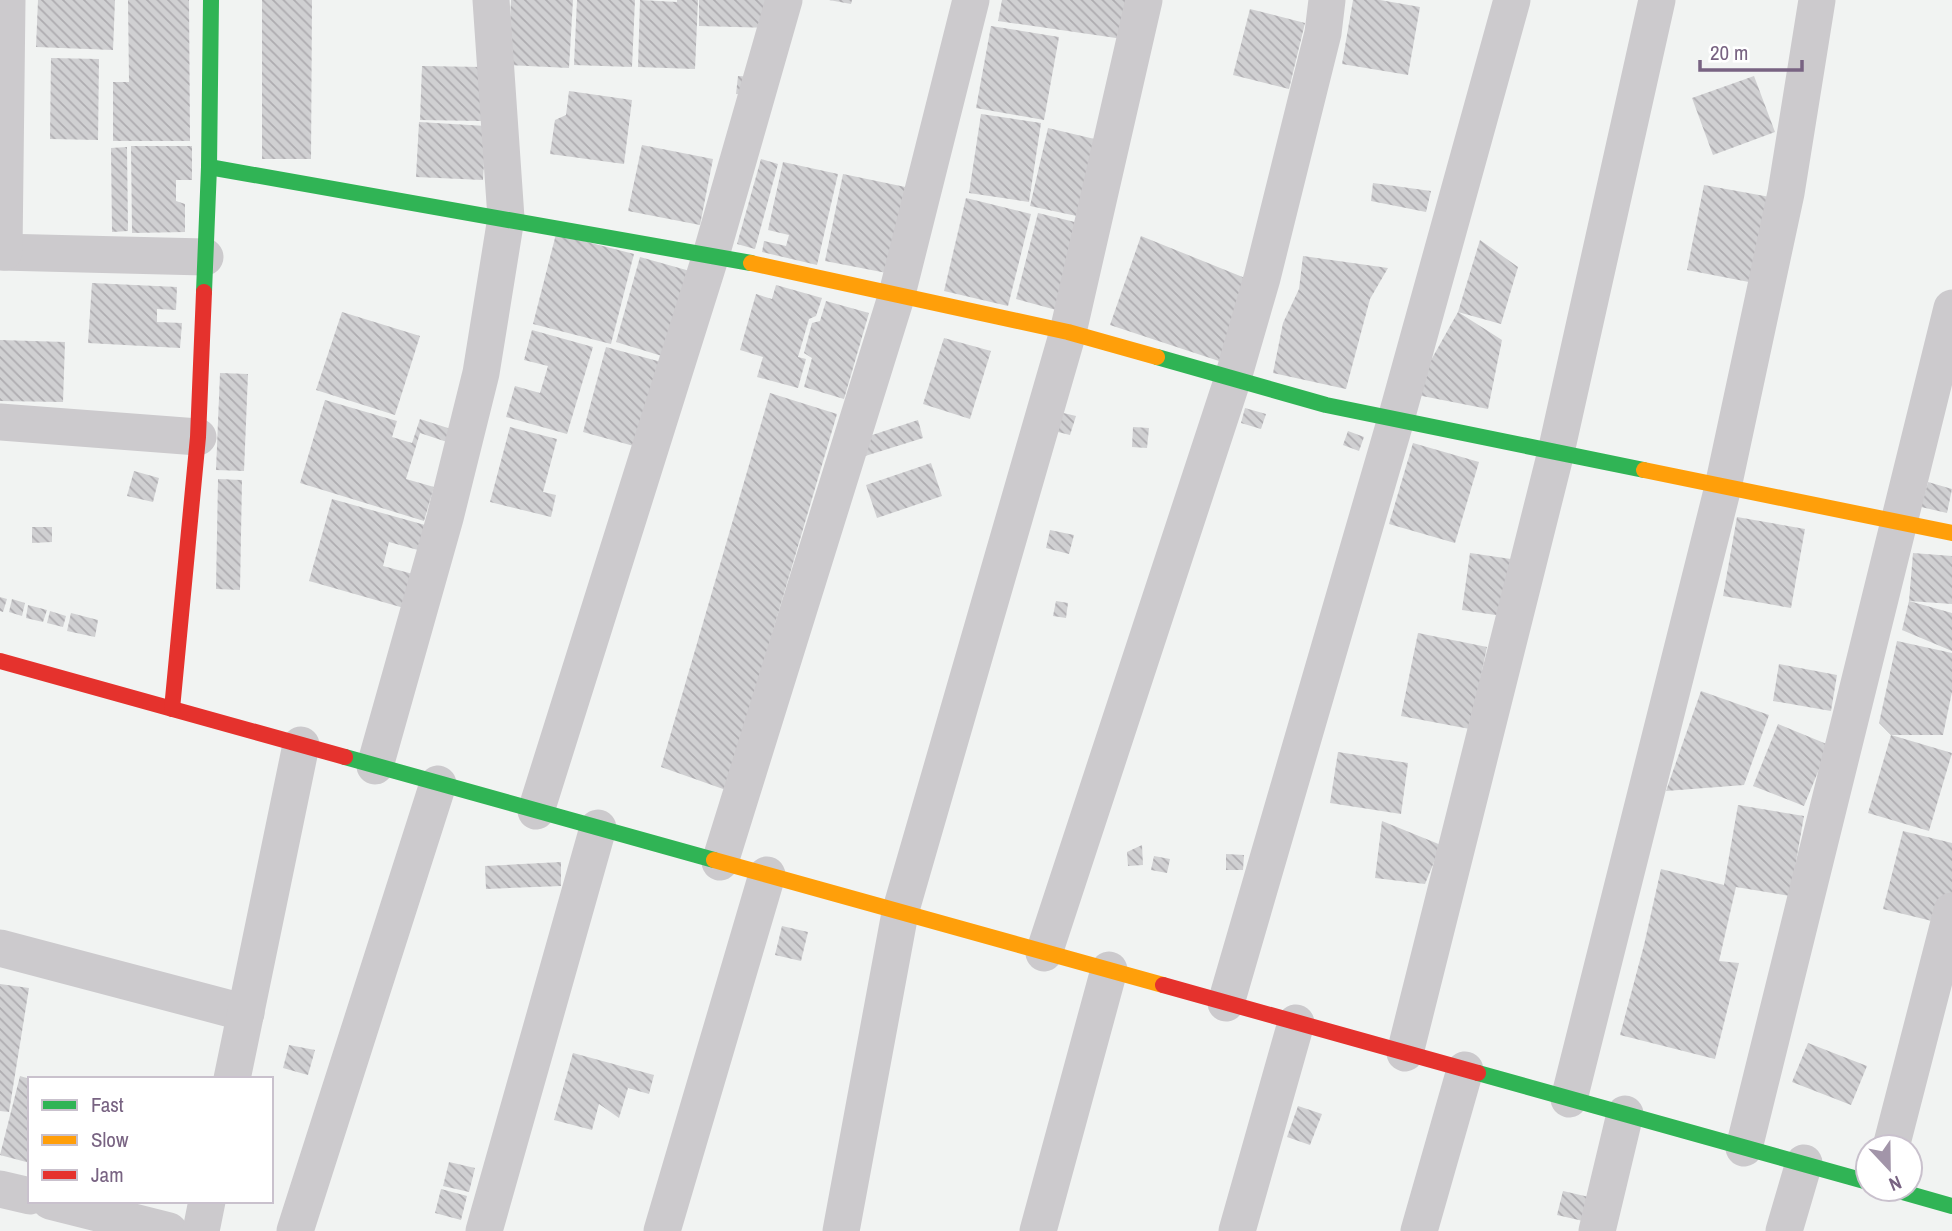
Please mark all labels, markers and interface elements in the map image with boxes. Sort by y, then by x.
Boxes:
scale bar [1700,28,1801,72]
text: 20 m [1710,38,1748,67]
legend [28,1077,273,1203]
text: Fast [91,1090,124,1119]
text: Slow [91,1125,129,1154]
north arrow [1854,1133,1924,1203]
text: Jam [91,1160,124,1189]
text: N [1885,1170,1905,1198]

